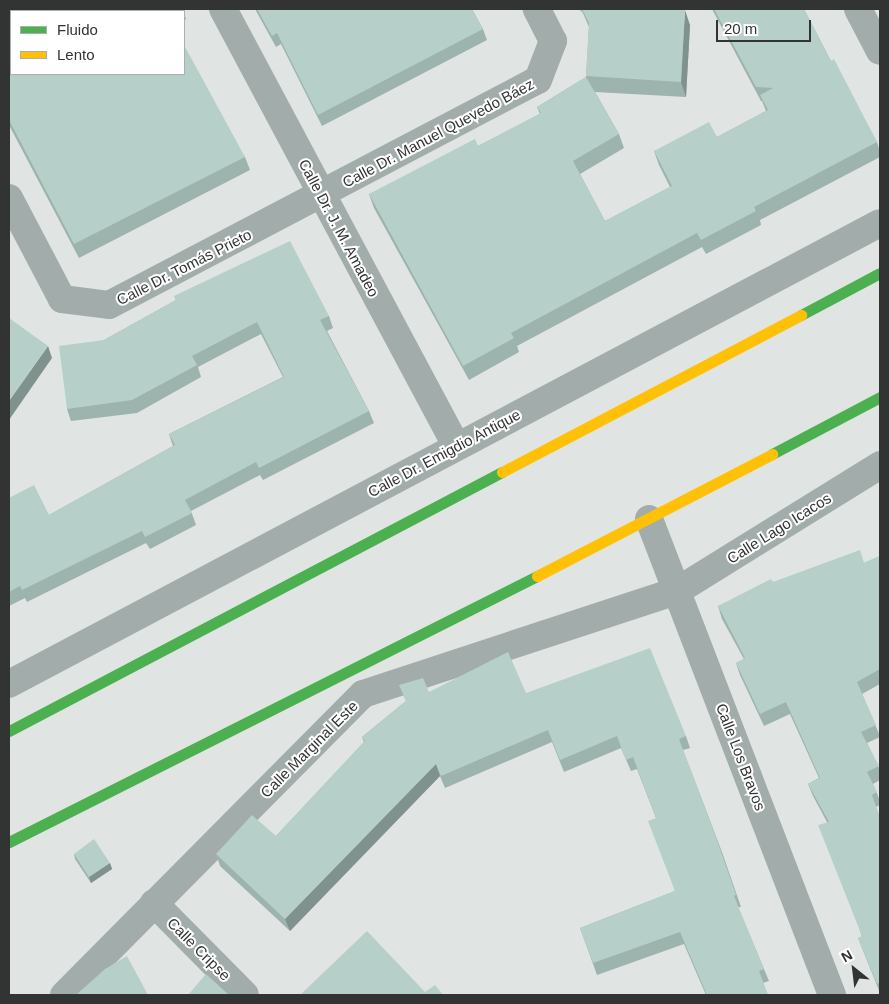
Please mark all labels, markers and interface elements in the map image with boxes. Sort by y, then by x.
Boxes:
legend [10,10,185,75]
scale bar [719,10,814,42]
text: 20 m [724,20,757,37]
text: Fluido [57,21,98,38]
text: Lento [57,46,95,63]
street label: Calle Dr. Manuel Quevedo Báez [339,75,537,191]
street label: Calle Dr. J. M. Amadeo [295,156,383,300]
street label: Calle Dr. Tomás Prieto [113,225,255,309]
street label: Calle Dr. Emigdio Antique [364,405,524,501]
street label: Calle Lago Icacos [724,489,834,567]
street label: Calle Marginal Este [257,697,361,801]
street label: Calle Los Bravos [712,701,770,813]
street label: Calle Cripse [164,914,234,984]
north arrow [829,944,879,994]
text: N [838,946,855,965]

